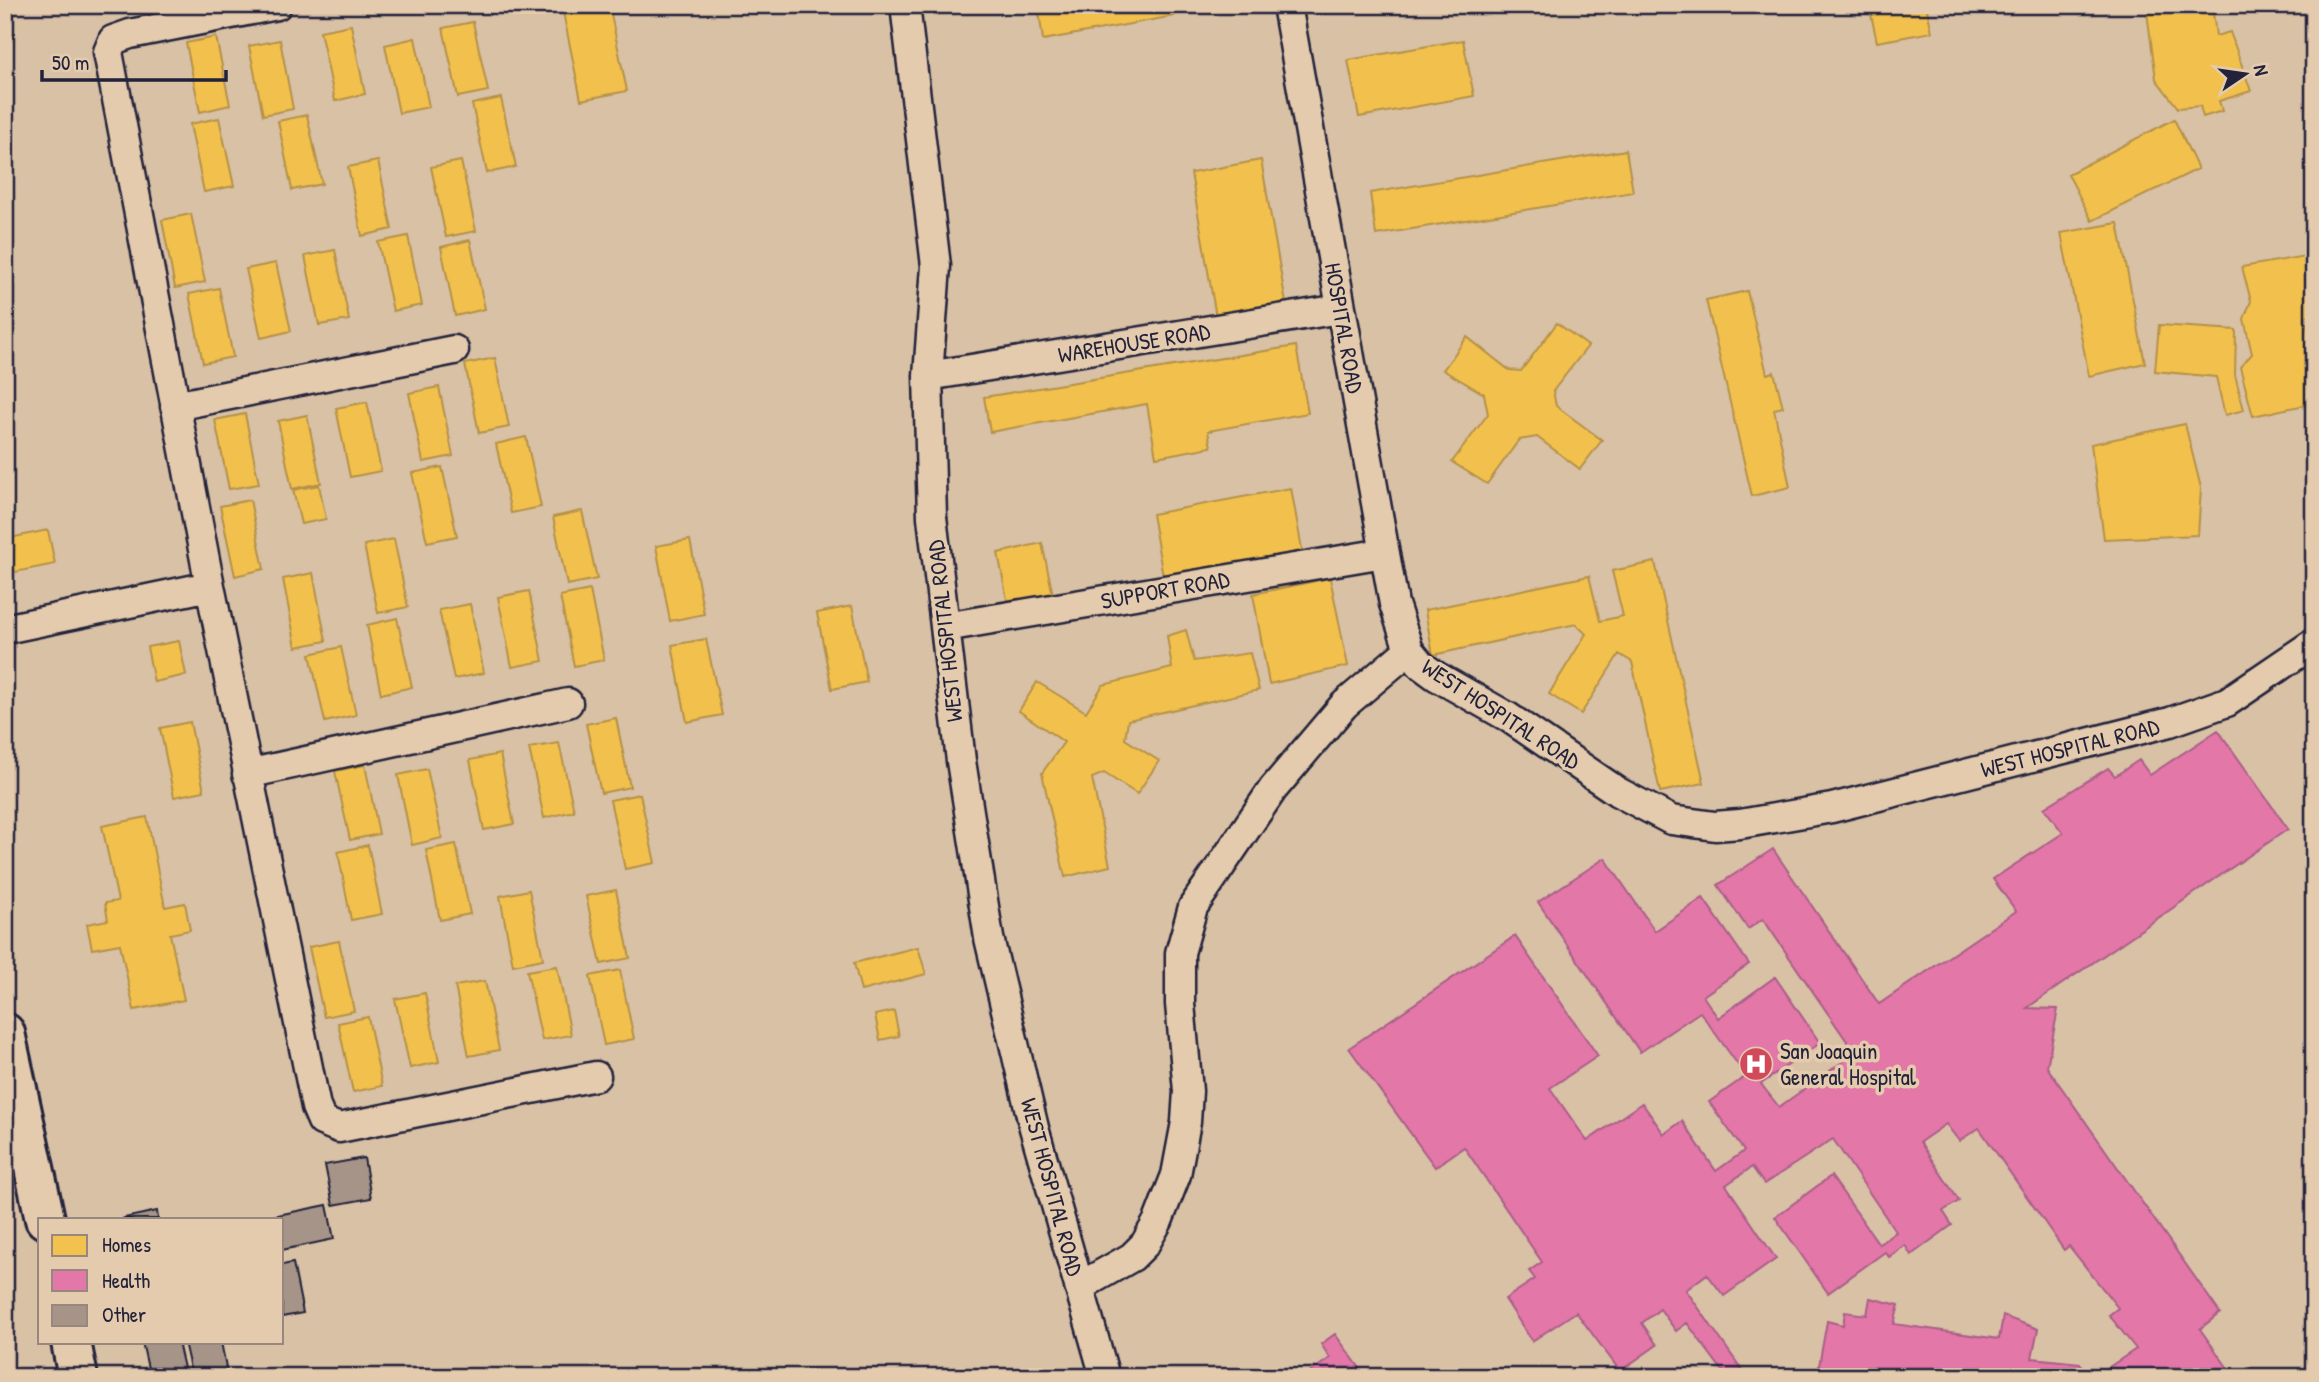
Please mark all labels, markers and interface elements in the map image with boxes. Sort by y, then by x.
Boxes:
scale bar [42,38,226,82]
north arrow [2210,38,2280,108]
text: 50 m [52,48,89,77]
text: N [2248,62,2275,78]
street label: HOSPITAL ROAD [1318,260,1371,396]
street label: WAREHOUSE ROAD [1056,315,1212,370]
street label: WEST HOSPITAL ROAD [920,538,969,724]
street label: SUPPORT ROAD [1098,563,1232,616]
street label: WEST HOSPITAL ROAD [1416,651,1586,776]
street label: WEST HOSPITAL ROAD [1977,710,2162,785]
place label: San Joaquin General Hospital [1780,1035,1917,1092]
hospital icon: San Joaquin General Hospital [1737,1045,1775,1083]
street label: WEST HOSPITAL ROAD [1014,1095,1091,1279]
legend [38,1218,284,1344]
text: Homes [102,1230,151,1259]
text: Health [102,1266,150,1295]
text: Other [102,1300,146,1329]

